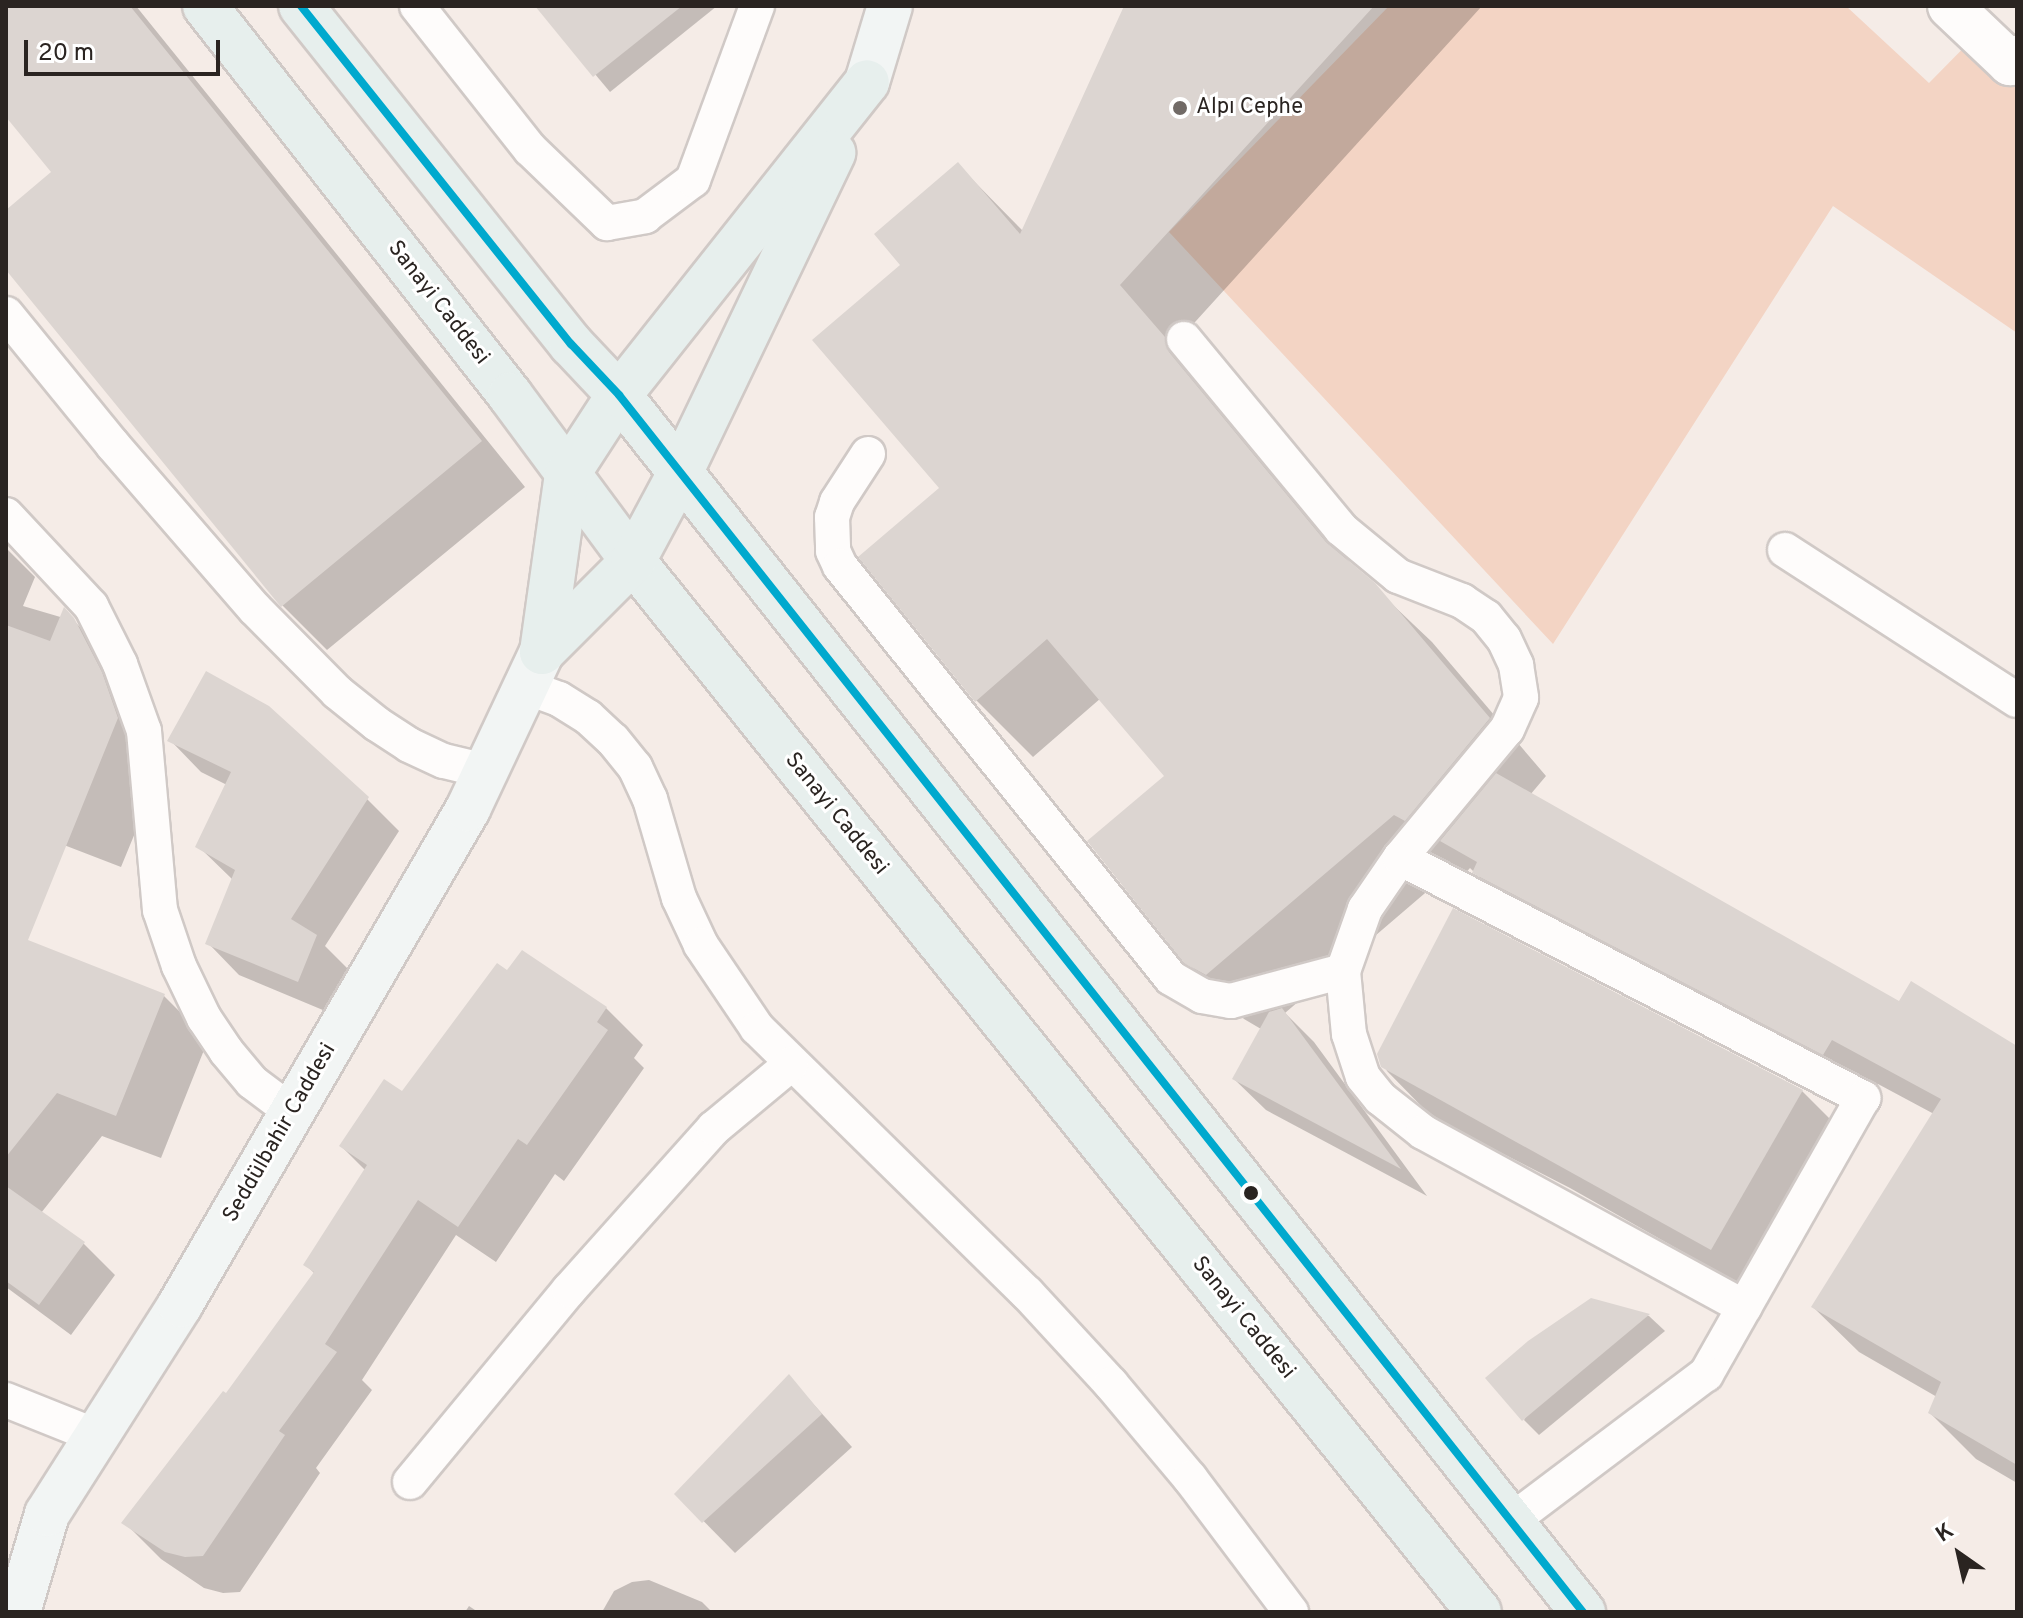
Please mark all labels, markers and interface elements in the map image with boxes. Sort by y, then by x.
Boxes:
scale bar [28,24,224,74]
text: 20 m [38,39,94,69]
place label: Alpı Cephe [1196,95,1303,121]
marker: Alpı Cephe [1171,99,1189,117]
street label: Sanayi Caddesi [381,236,495,370]
street label: Sanayi Caddesi [779,747,893,881]
street label: Seddülbahir Caddesi [218,1039,342,1227]
unlabelled marker [1243,1185,1259,1201]
street label: Sanayi Caddesi [1186,1251,1300,1385]
north arrow [1919,1514,1999,1594]
text: K [1931,1518,1959,1549]

